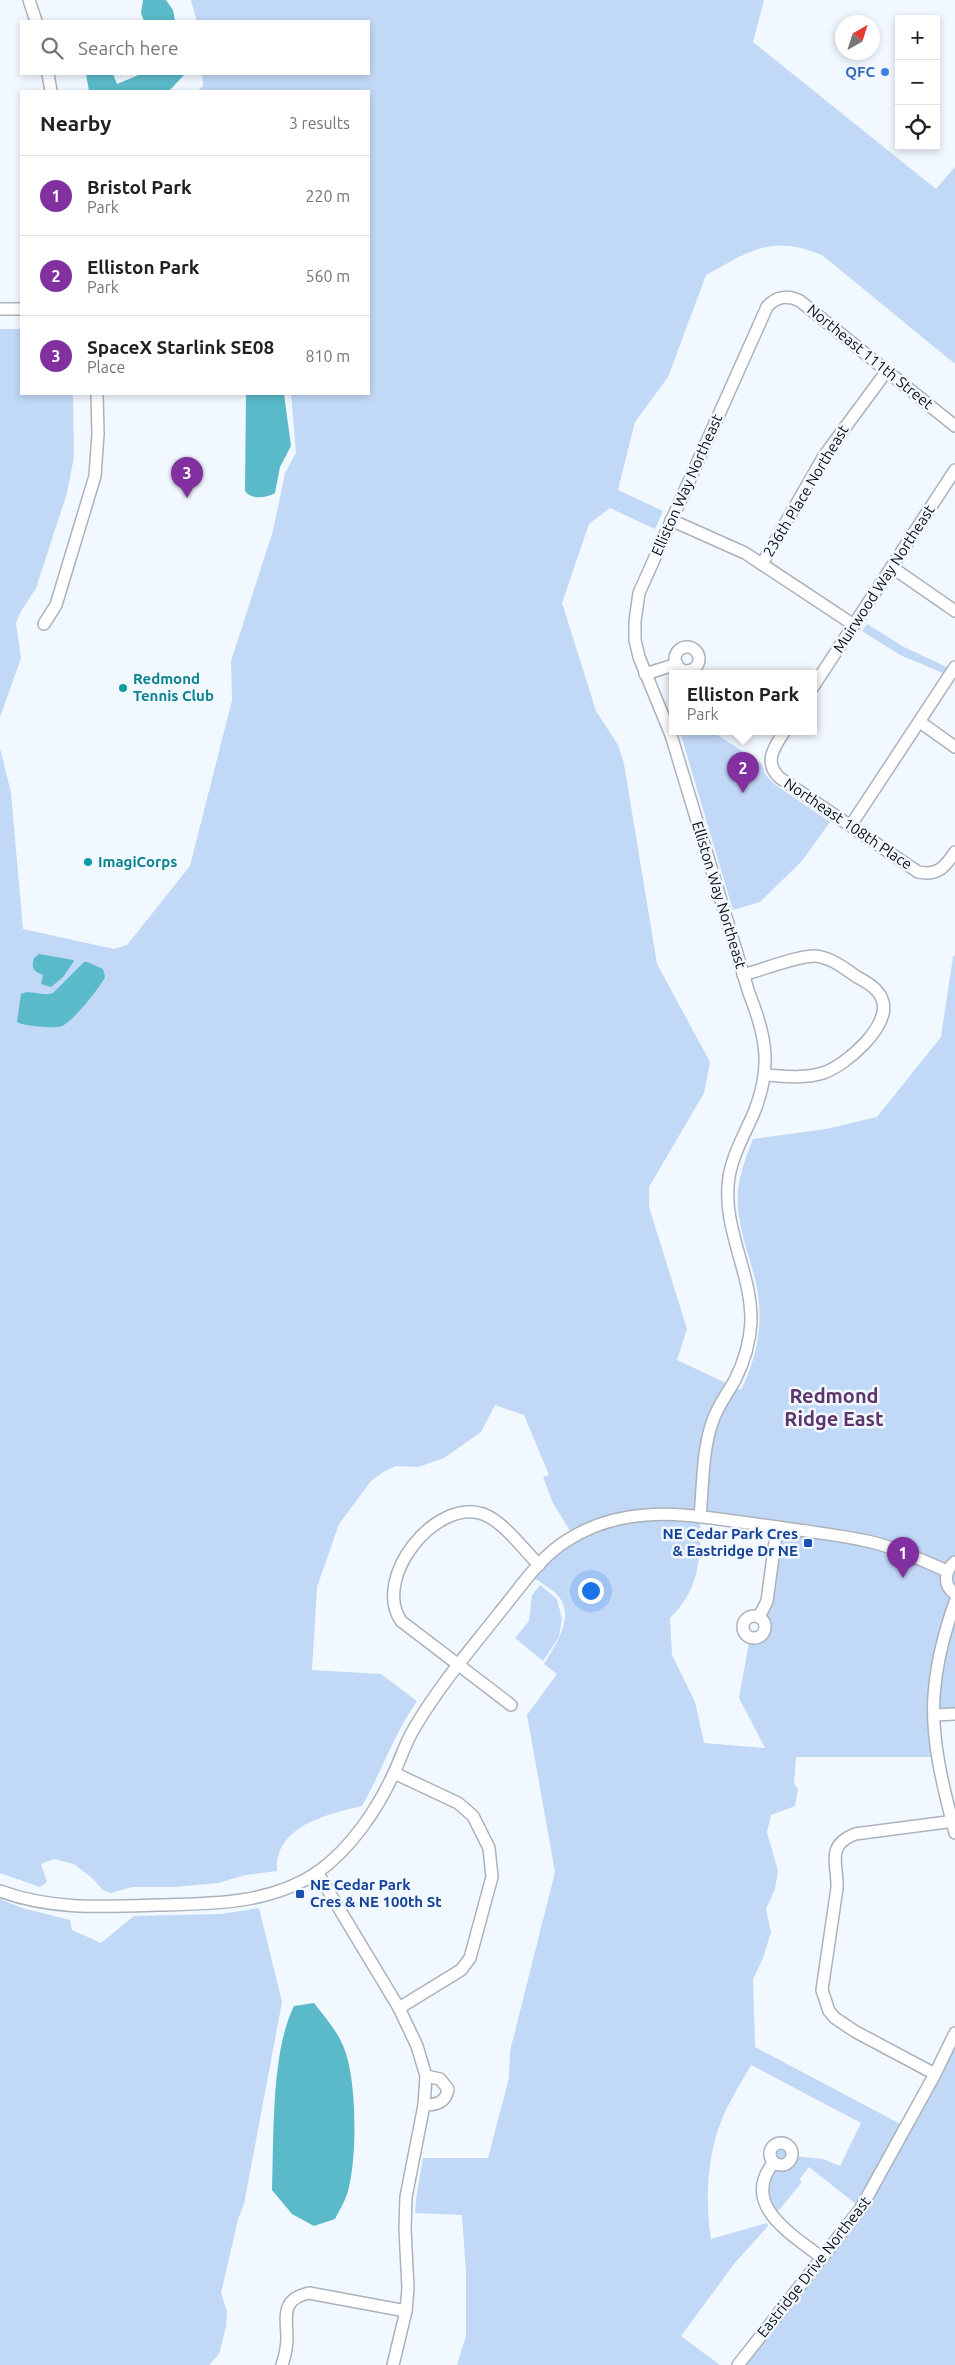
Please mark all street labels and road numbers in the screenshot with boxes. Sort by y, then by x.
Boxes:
street label: Northeast 111th Street [804,301,937,413]
street label: Elliston Way Northeast [648,411,725,558]
street label: 236th Place Northeast [760,422,852,560]
street label: Muirwood Way Northeast [829,502,938,656]
street label: Northeast 108th Place [781,774,915,873]
street label: Elliston Way Northeast [689,819,750,971]
street label: Eastridge Drive Northeast [753,2193,874,2340]

